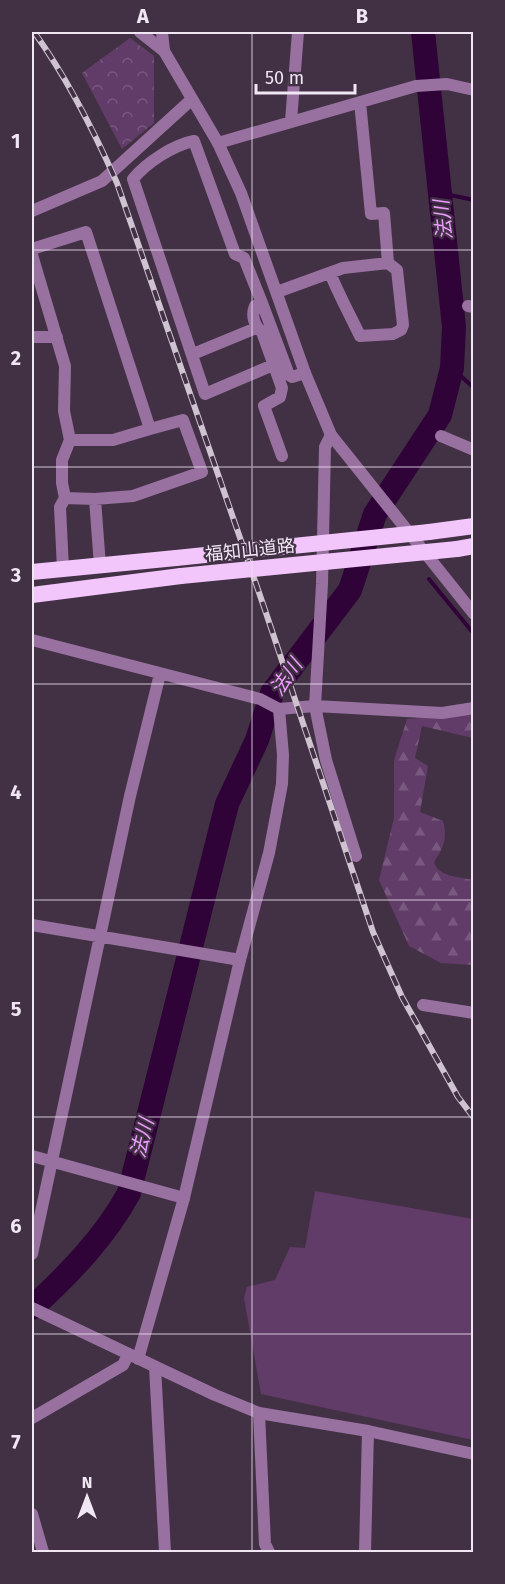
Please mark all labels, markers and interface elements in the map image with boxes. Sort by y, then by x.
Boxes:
text: A [136,4,150,28]
text: B [356,4,368,28]
scale bar [256,57,355,95]
text: 50 m [265,67,304,89]
text: 1 [11,129,21,153]
water label: 法川 [429,197,457,241]
text: 2 [11,346,21,370]
street label: 福知山道路 [204,534,296,566]
text: 3 [10,563,21,587]
water label: 法川 [265,652,308,700]
text: 4 [10,780,22,804]
text: 5 [11,997,22,1021]
water label: 法川 [126,1114,159,1160]
text: 6 [10,1214,22,1238]
text: 7 [11,1430,21,1454]
north arrow [57,1467,117,1527]
text: N [82,1473,92,1492]

